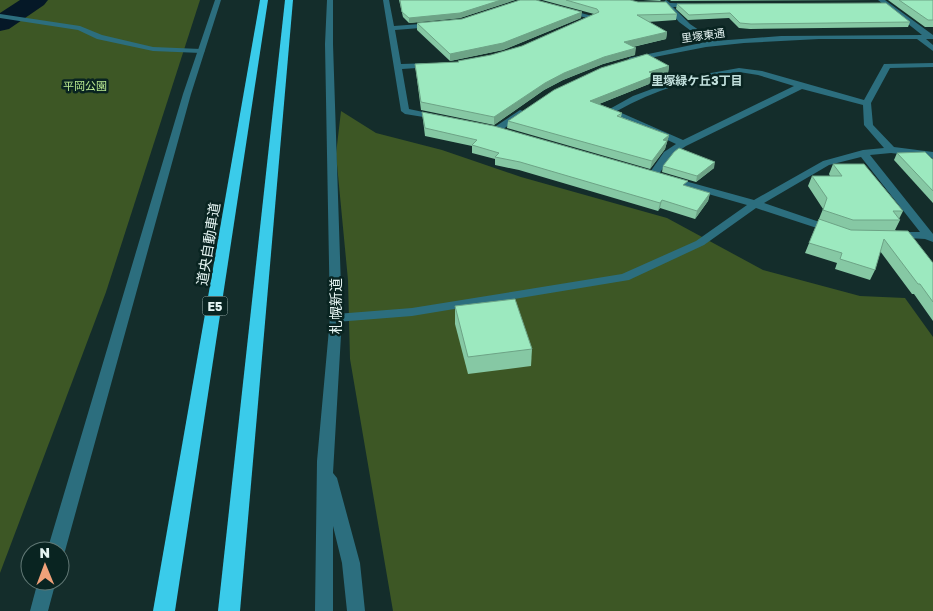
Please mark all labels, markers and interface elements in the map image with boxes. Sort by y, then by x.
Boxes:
street label: 里塚東通 [680,26,726,44]
district label: 里塚緑ケ丘3丁目 [651,73,743,88]
park label: 平岡公園 [63,79,107,92]
street label: 道央自動車道 [193,201,223,287]
street label: 札幌新道 [327,278,344,334]
road number: E5 [202,296,228,316]
north arrow [20,541,70,591]
text: N [39,544,50,561]

